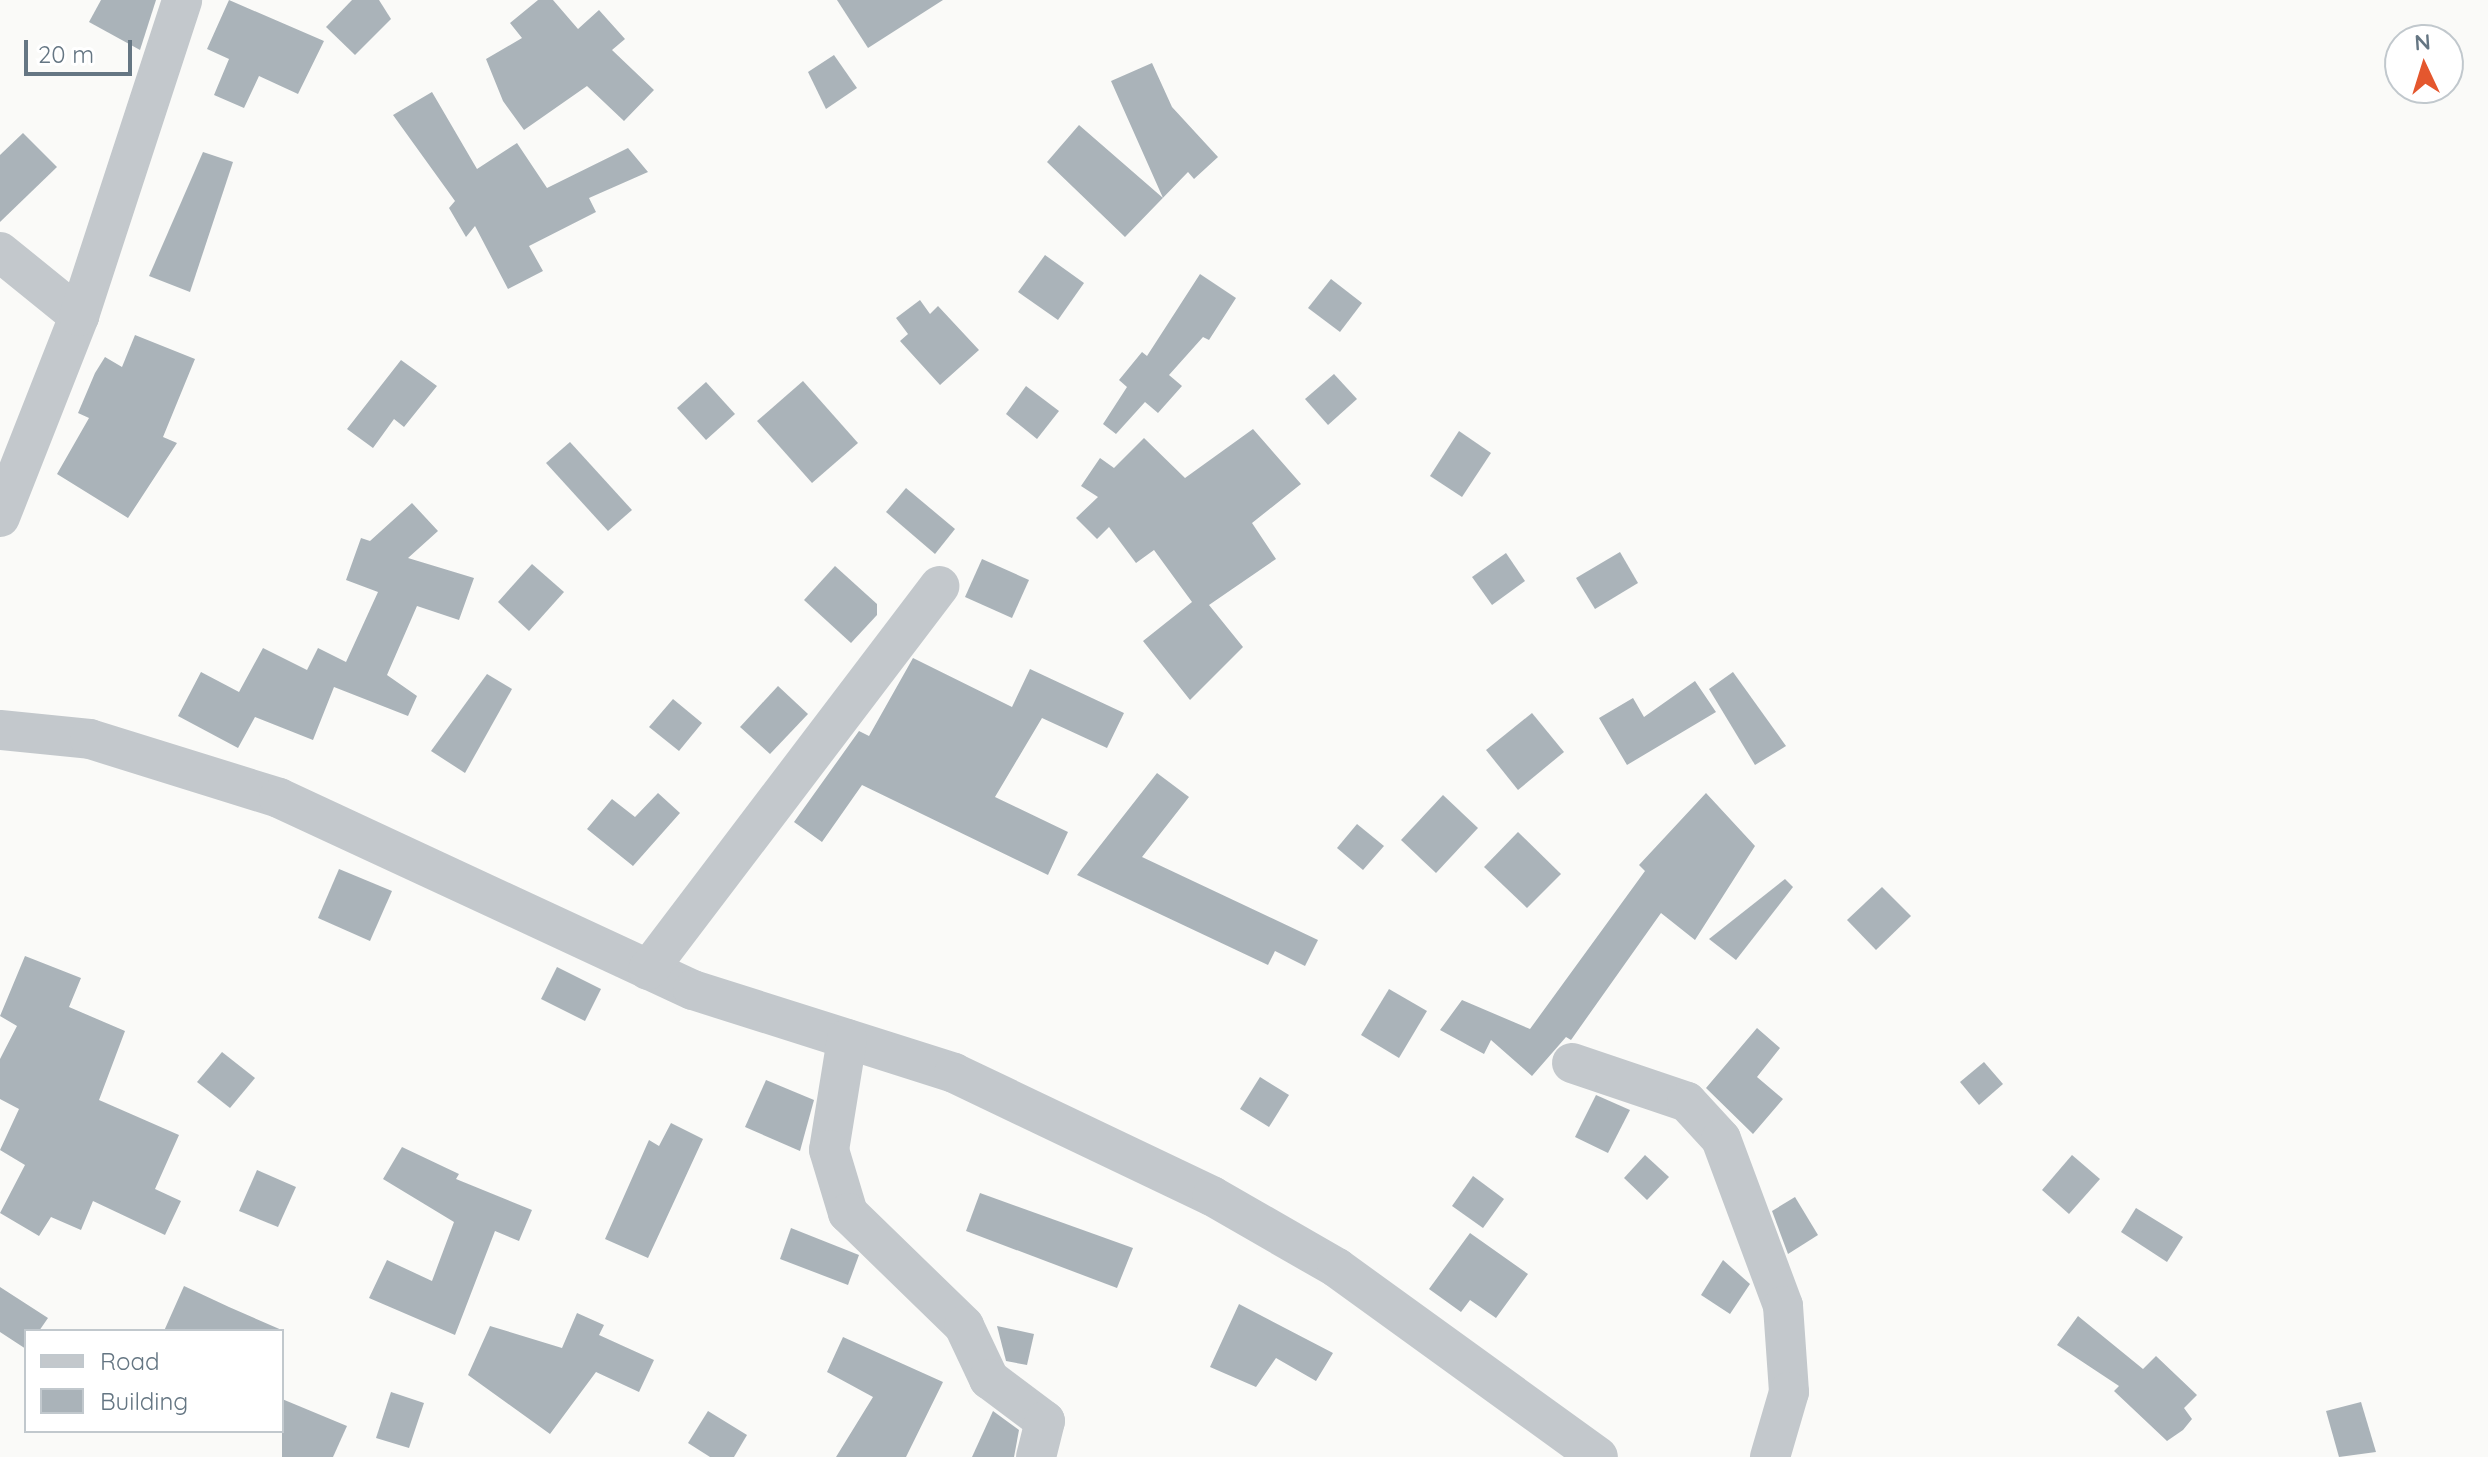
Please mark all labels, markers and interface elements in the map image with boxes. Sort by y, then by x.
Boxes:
scale bar [28,24,136,74]
north arrow [2384,24,2464,104]
text: N [2413,28,2432,57]
text: 20 m [38,39,94,69]
legend [24,1329,284,1433]
text: Road [100,1346,160,1376]
text: Building [100,1386,188,1416]

